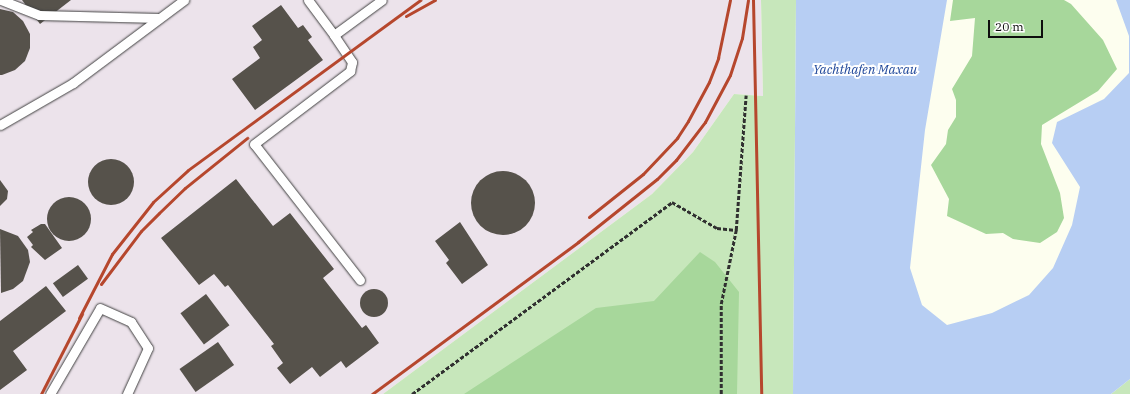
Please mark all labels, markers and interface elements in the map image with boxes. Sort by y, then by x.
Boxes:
scale bar [990,12,1045,38]
text: 20 m [995,19,1024,34]
water label: Yachthafen Maxau [813,62,917,78]

